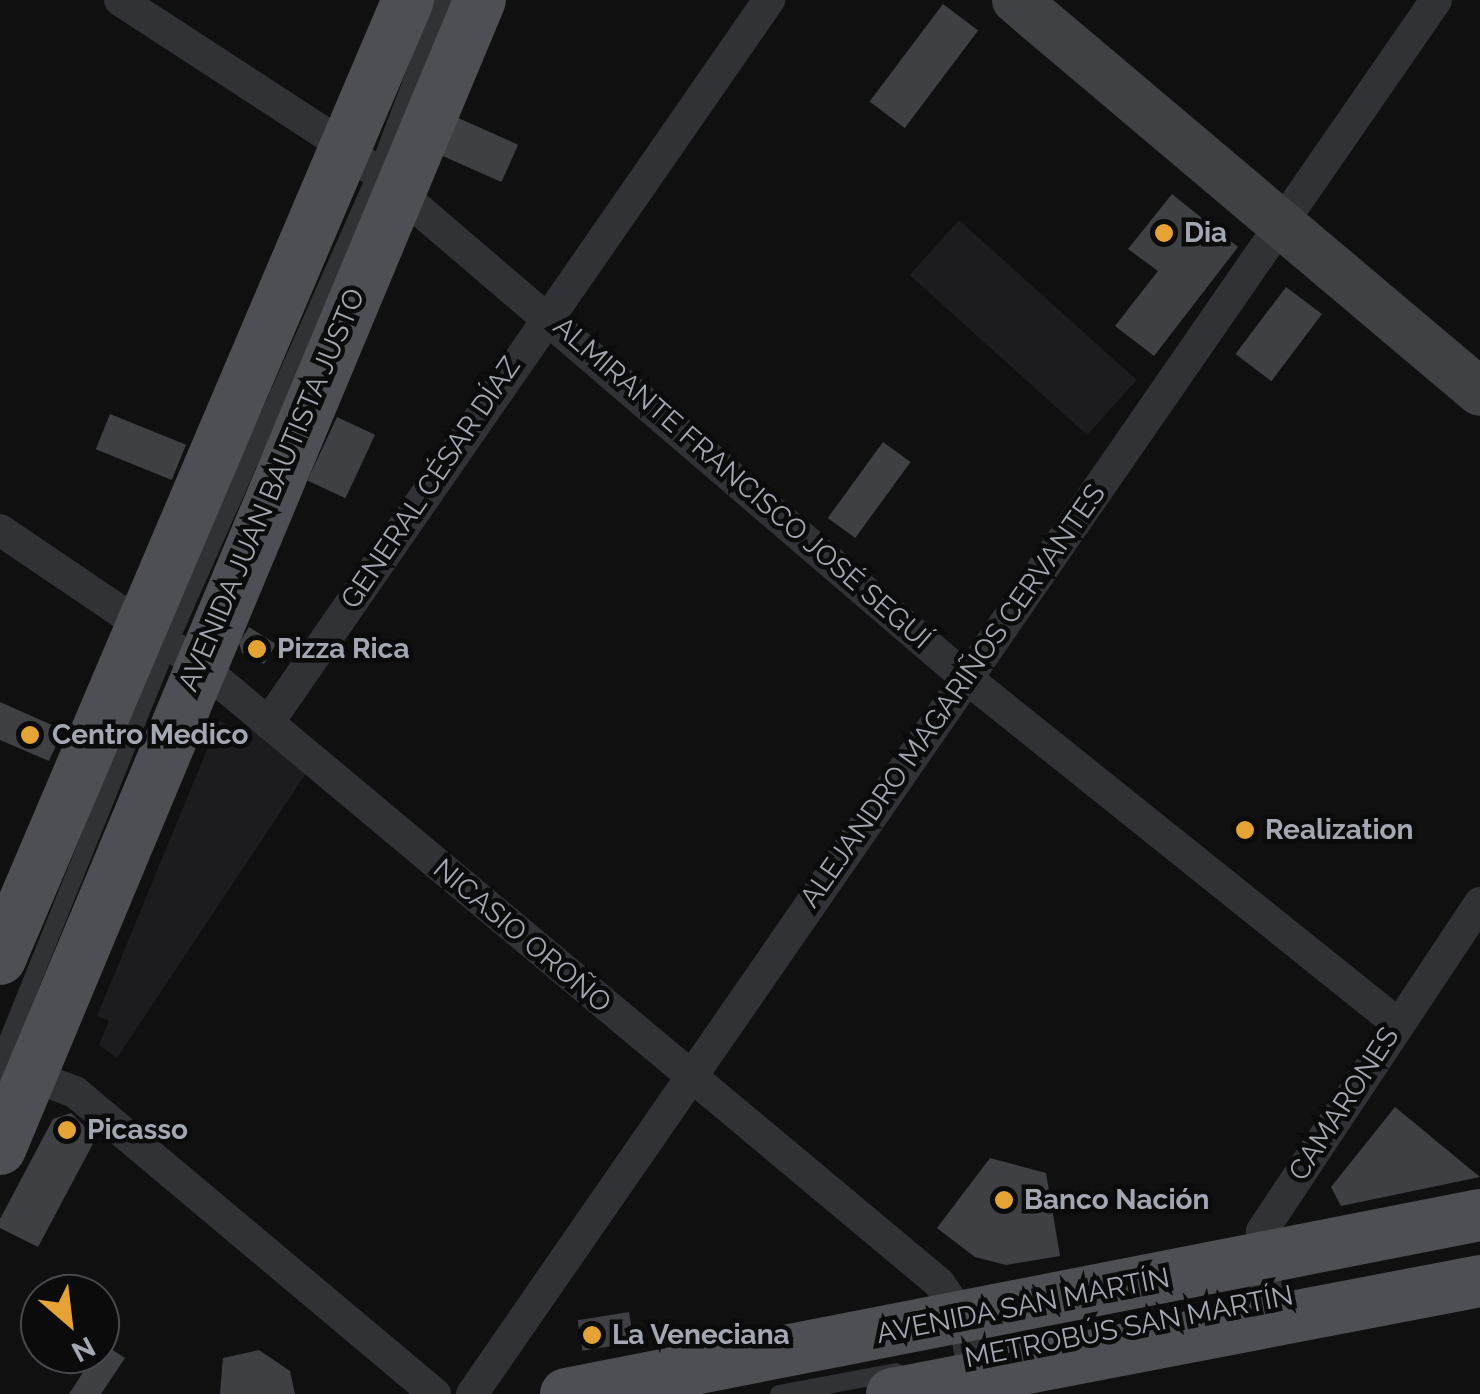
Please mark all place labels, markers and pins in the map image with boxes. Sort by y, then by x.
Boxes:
place label: Dia [1184,216,1227,250]
marker: Dia [1153,222,1175,244]
place label: Pizza Rica [277,632,409,666]
marker: Pizza Rica [246,638,268,660]
place label: Centro Medico [52,718,248,752]
marker: Centro Medico [17,722,43,748]
place label: Realization [1265,813,1413,847]
marker: Realization [1234,819,1256,841]
place label: Picasso [87,1113,188,1147]
marker: Picasso [56,1119,78,1141]
place label: Banco Nación [1024,1183,1209,1217]
marker: Banco Nación [993,1189,1015,1211]
place label: La Veneciana [612,1318,791,1352]
marker: La Veneciana [581,1324,603,1346]

